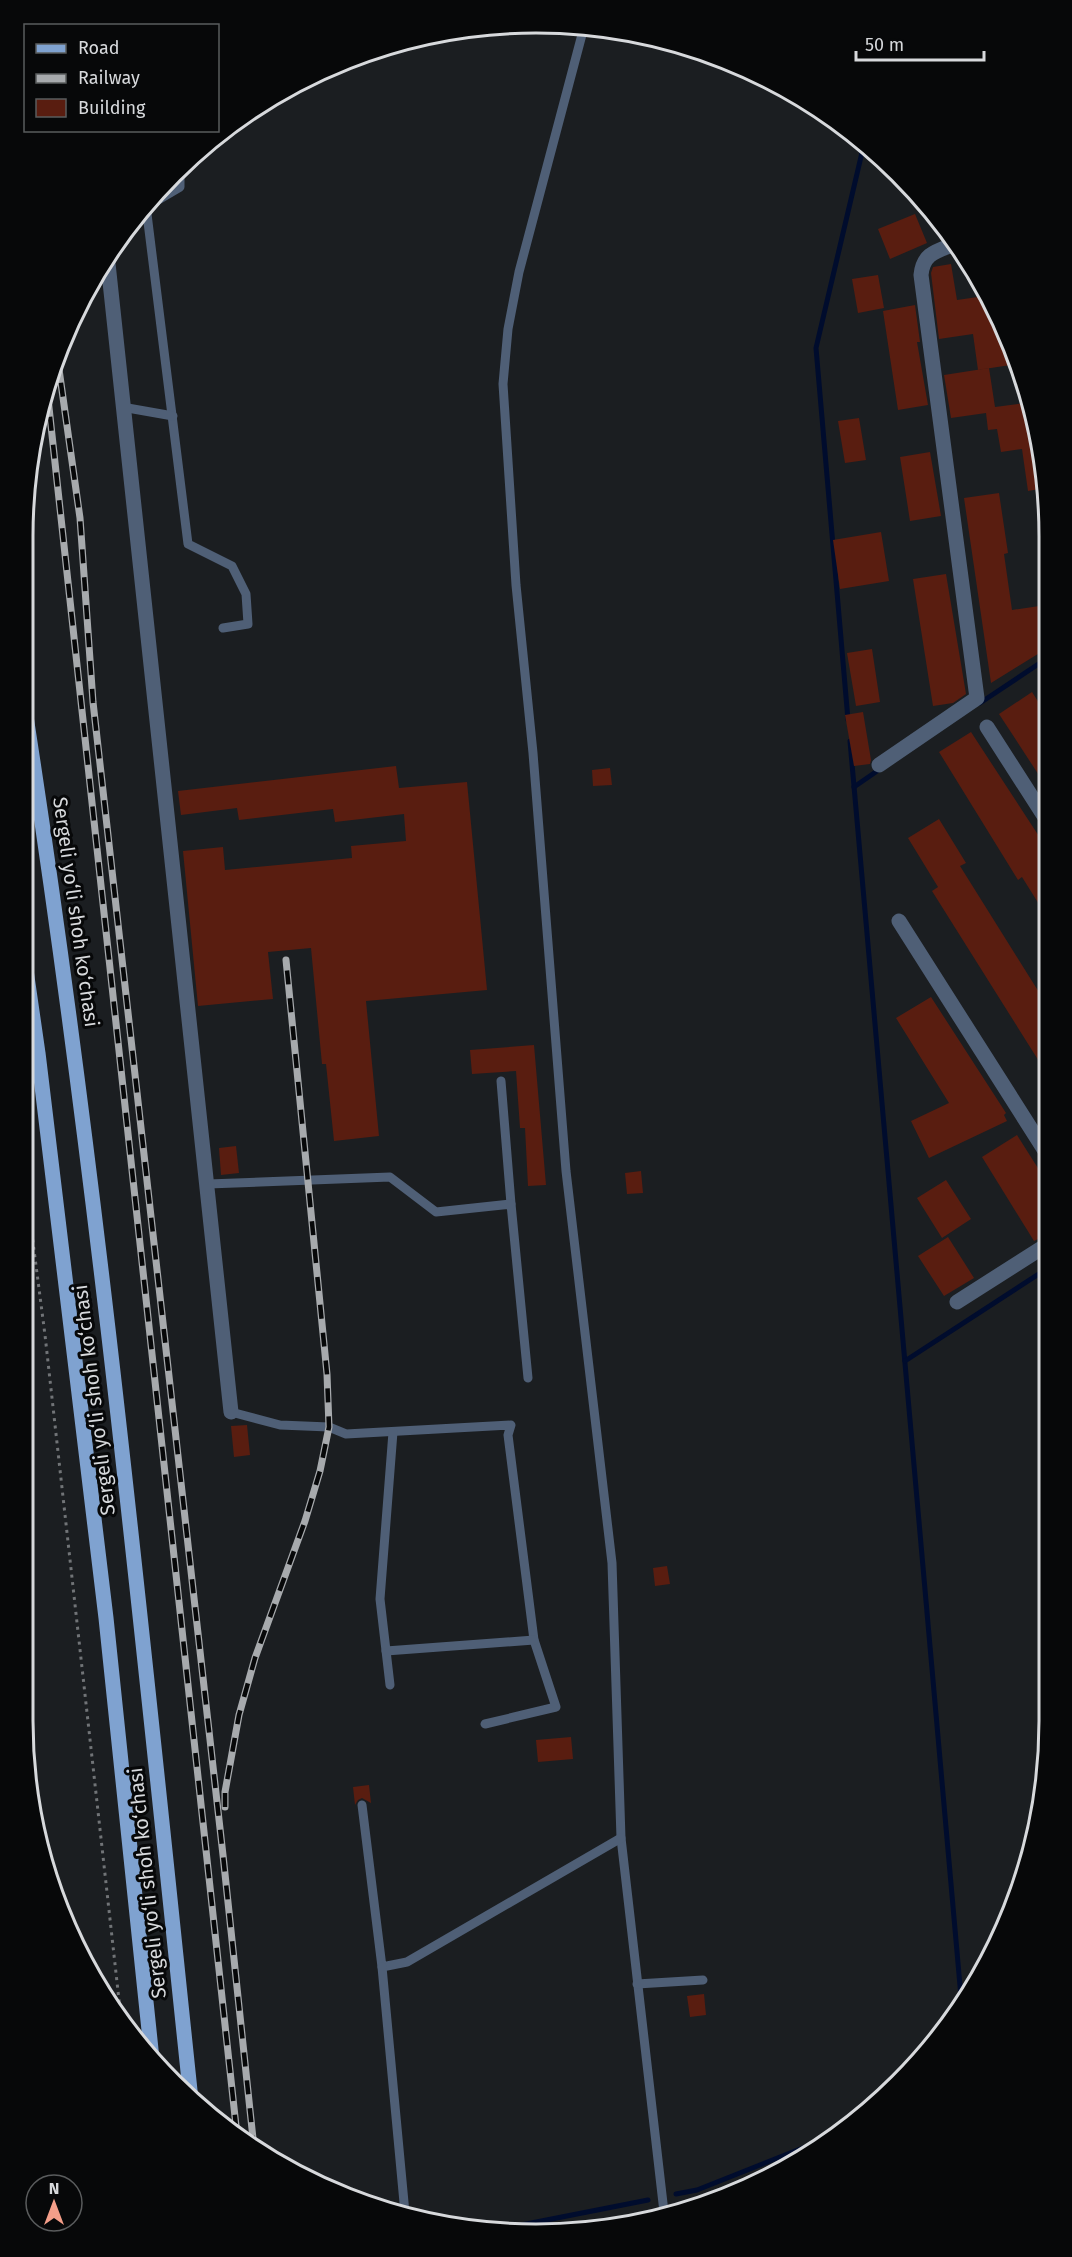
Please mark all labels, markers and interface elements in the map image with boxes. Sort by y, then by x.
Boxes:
legend [24,24,219,132]
scale bar [856,24,984,62]
text: 50 m [865,34,904,56]
text: Road [78,37,120,59]
text: Railway [78,67,140,89]
text: Building [78,97,146,119]
street label: Sergeli yo‘li shoh ko‘chasi [48,795,104,1029]
street label: Sergeli yo‘li shoh ko‘chasi [68,1283,120,1517]
street label: Sergeli yo‘li shoh ko‘chasi [123,1766,171,2000]
north arrow [24,2173,84,2233]
text: N [49,2179,59,2198]

